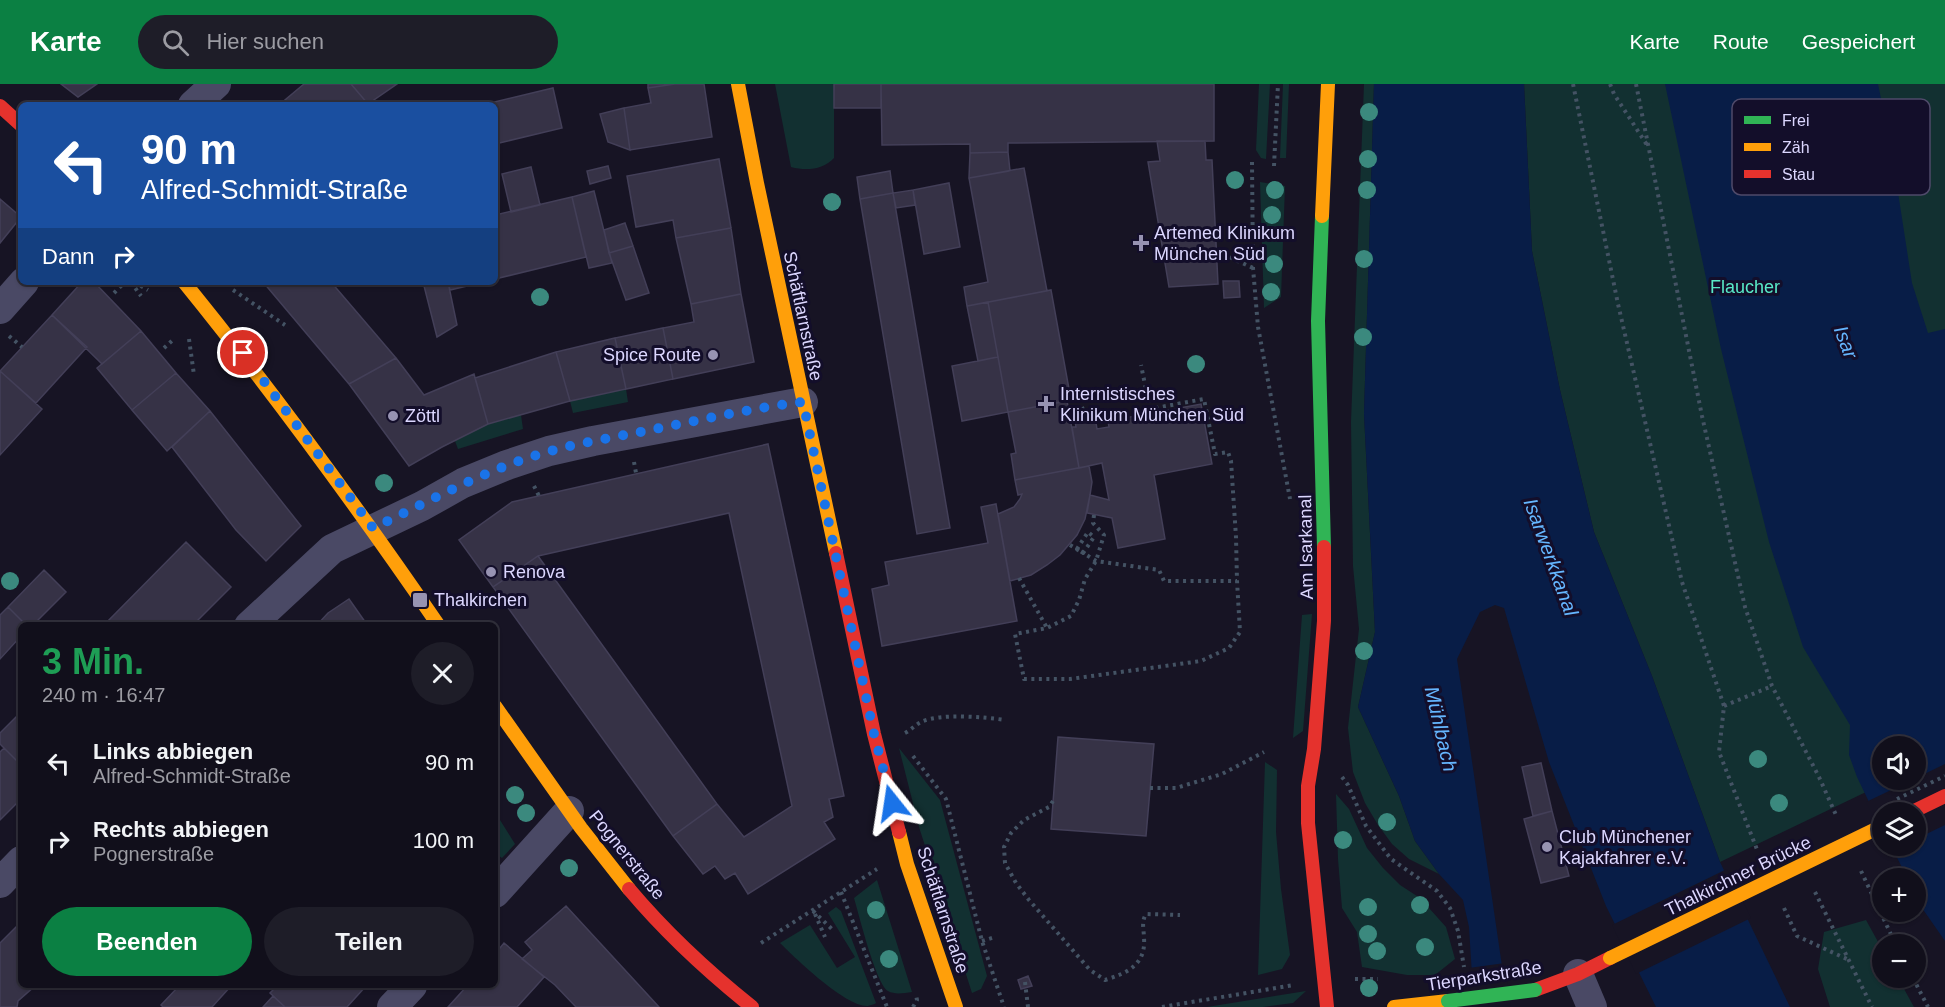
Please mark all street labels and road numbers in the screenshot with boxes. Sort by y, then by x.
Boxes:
street label: Schäftlarnstraße [779,249,827,383]
street label: Am Isarkanal [1295,494,1317,600]
street label: Pognerstraße [585,806,669,904]
street label: Thalkirchner Brücke [1662,832,1814,920]
street label: Schäftlarnstraße [913,844,973,976]
street label: Tierparkstraße [1425,957,1543,995]

